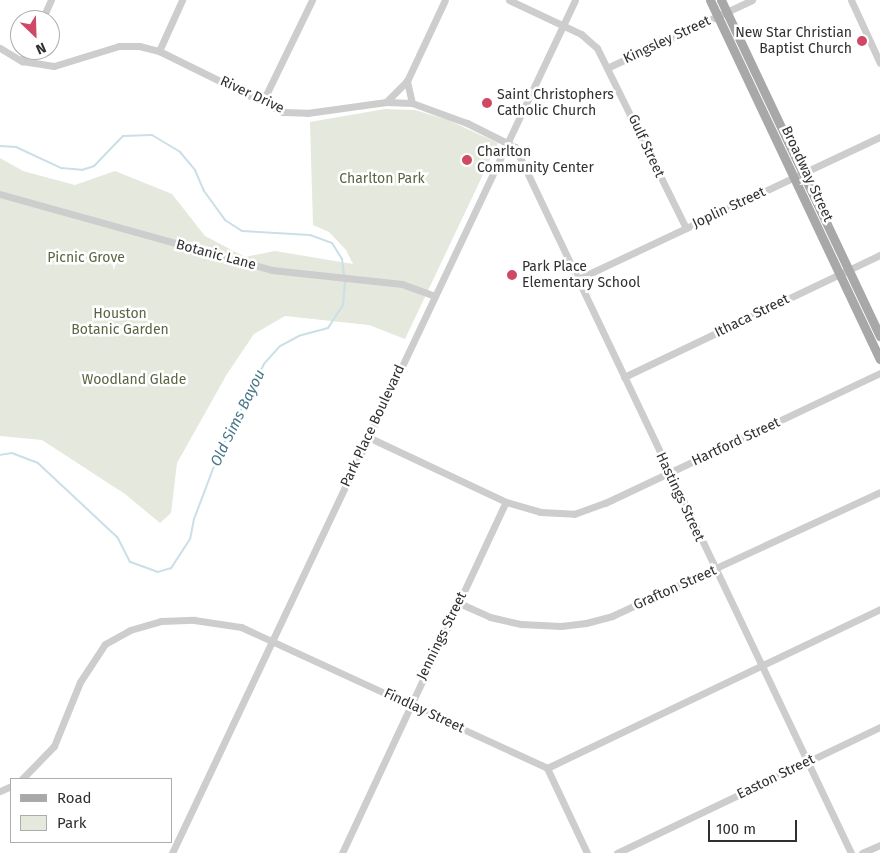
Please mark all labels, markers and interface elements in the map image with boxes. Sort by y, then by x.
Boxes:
north arrow [10,10,60,60]
street label: Kingsley Street [621,12,713,68]
place label: New Star Christian Baptist Church [735,25,852,58]
marker: New Star Christian Baptist Church [856,35,868,47]
text: N [33,39,49,58]
street label: River Drive [217,73,287,117]
place label: Saint Christophers Catholic Church [497,87,614,120]
marker: Saint Christophers Catholic Church [481,97,493,109]
street label: Gulf Street [624,112,668,180]
street label: Broadway Street [778,124,836,224]
place label: Charlton Community Center [477,144,594,176]
marker: Charlton Community Center [461,154,473,166]
park label: Charlton Park [339,171,425,187]
street label: Joplin Street [690,184,768,232]
street label: Botanic Lane [174,236,258,274]
park label: Picnic Grove [47,250,125,266]
place label: Park Place Elementary School [522,259,640,292]
marker: Park Place Elementary School [506,269,518,281]
street label: Ithaca Street [712,291,792,341]
park label: Houston Botanic Garden [71,306,169,338]
street label: Park Place Boulevard [337,362,409,490]
water label: Old Sims Bayou [207,367,269,469]
park label: Woodland Glade [82,372,186,388]
street label: Hartford Street [689,414,783,470]
street label: Hastings Street [652,450,708,544]
street label: Grafton Street [631,562,719,614]
street label: Jennings Street [413,589,471,683]
street label: Findlay Street [381,685,467,737]
street label: Easton Street [734,751,818,803]
legend [10,778,172,843]
text: Road [57,789,92,807]
scale bar [710,810,799,842]
text: Park [57,814,87,832]
text: 100 m [716,820,756,838]

